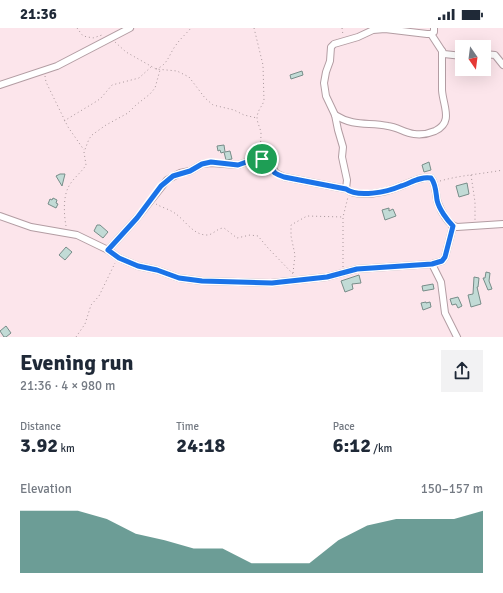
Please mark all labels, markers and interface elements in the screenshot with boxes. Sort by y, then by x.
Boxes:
text: 21:36 [20,5,57,23]
north arrow [455,40,491,76]
map controls [455,40,491,76]
pin [245,142,279,176]
icon: arrive [251,148,273,170]
text: Evening run [20,349,134,376]
button: share [441,350,483,392]
text: 21:36 · 4 × 980 m [20,378,115,394]
text: Distance [20,420,61,433]
text: Time [176,420,199,433]
text: Pace [333,420,355,433]
text: 3.92 [20,433,58,458]
text: 24:18 [176,433,225,458]
text: 6:12 [333,433,371,458]
text: km [58,442,75,455]
text: /km [371,442,392,455]
text: Elevation [20,481,72,497]
text: 150–157 m [421,481,483,497]

